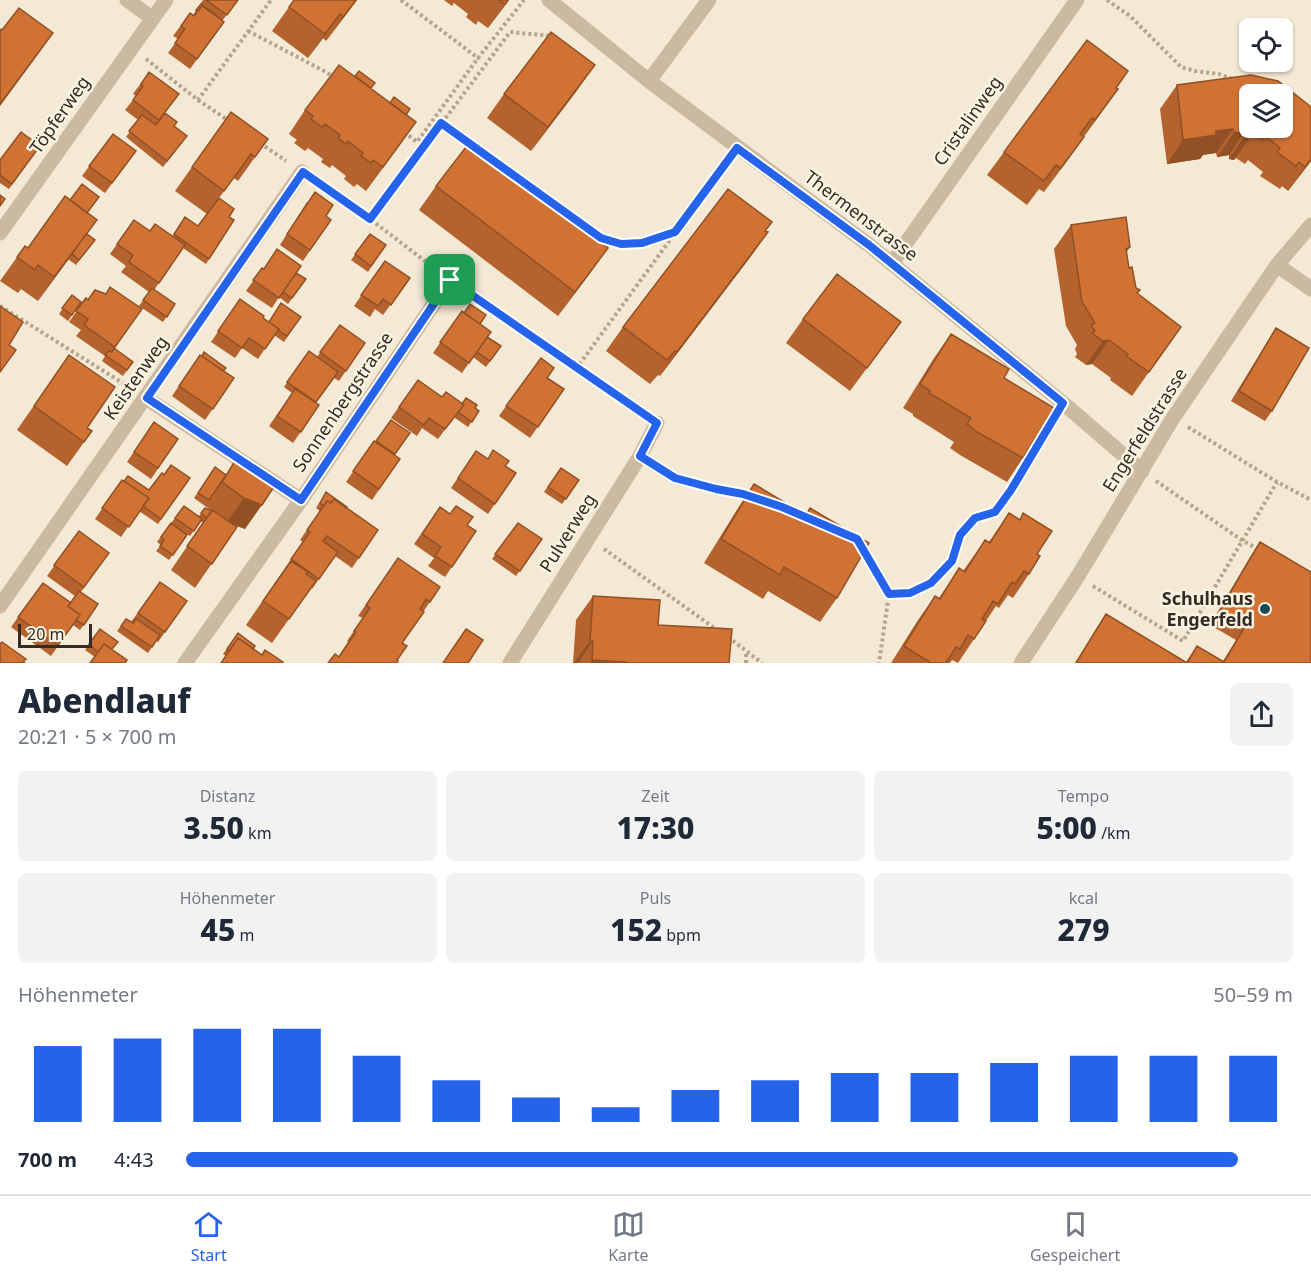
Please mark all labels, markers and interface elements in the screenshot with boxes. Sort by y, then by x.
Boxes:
map controls [1239,18,1293,138]
button: locate [1239,18,1293,72]
street label: Töpferweg [24,71,95,158]
street label: Cristalinweg [927,71,1007,170]
button: layers [1239,84,1293,138]
street label: Thermenstrasse [800,165,923,266]
pin [424,254,475,305]
icon: arrive [433,263,466,296]
street label: Sonnenbergstrasse [286,327,398,476]
street label: Keistenweg [97,331,173,424]
street label: Engerfeldstrasse [1096,363,1192,496]
street label: Pulverweg [533,488,601,576]
place label: Schulhaus Engerfeld [1162,586,1253,631]
marker: Schulhaus Engerfeld [1258,602,1272,616]
scale bar [18,621,92,648]
text: 20 m [27,623,64,645]
text: Abendlauf [18,678,190,723]
button: share [1230,683,1293,746]
text: 20:21 · 5 × 700 m [18,723,176,750]
text: Distanz [200,785,255,807]
text: Zeit [641,785,670,807]
text: Tempo [1058,785,1109,807]
text: 3.50 [183,807,244,848]
text: 17:30 [617,807,694,848]
text: 5:00 [1036,807,1097,848]
text: km [244,822,272,844]
text: /km [1097,822,1131,844]
text: Höhenmeter [180,887,275,909]
text: Puls [640,887,671,909]
text: kcal [1069,887,1098,909]
text: 45 [201,909,235,950]
text: 152 [610,909,662,950]
text: 279 [1057,909,1110,950]
text: m [235,924,254,946]
text: bpm [662,924,701,946]
text: Höhenmeter [18,981,138,1008]
text: 50–59 m [1213,981,1293,1008]
text: 700 m [18,1146,77,1173]
text: 4:43 [114,1146,154,1173]
tab: Start [191,1208,227,1266]
tab: Karte [608,1208,648,1266]
tab: Gespeichert [1030,1208,1120,1266]

